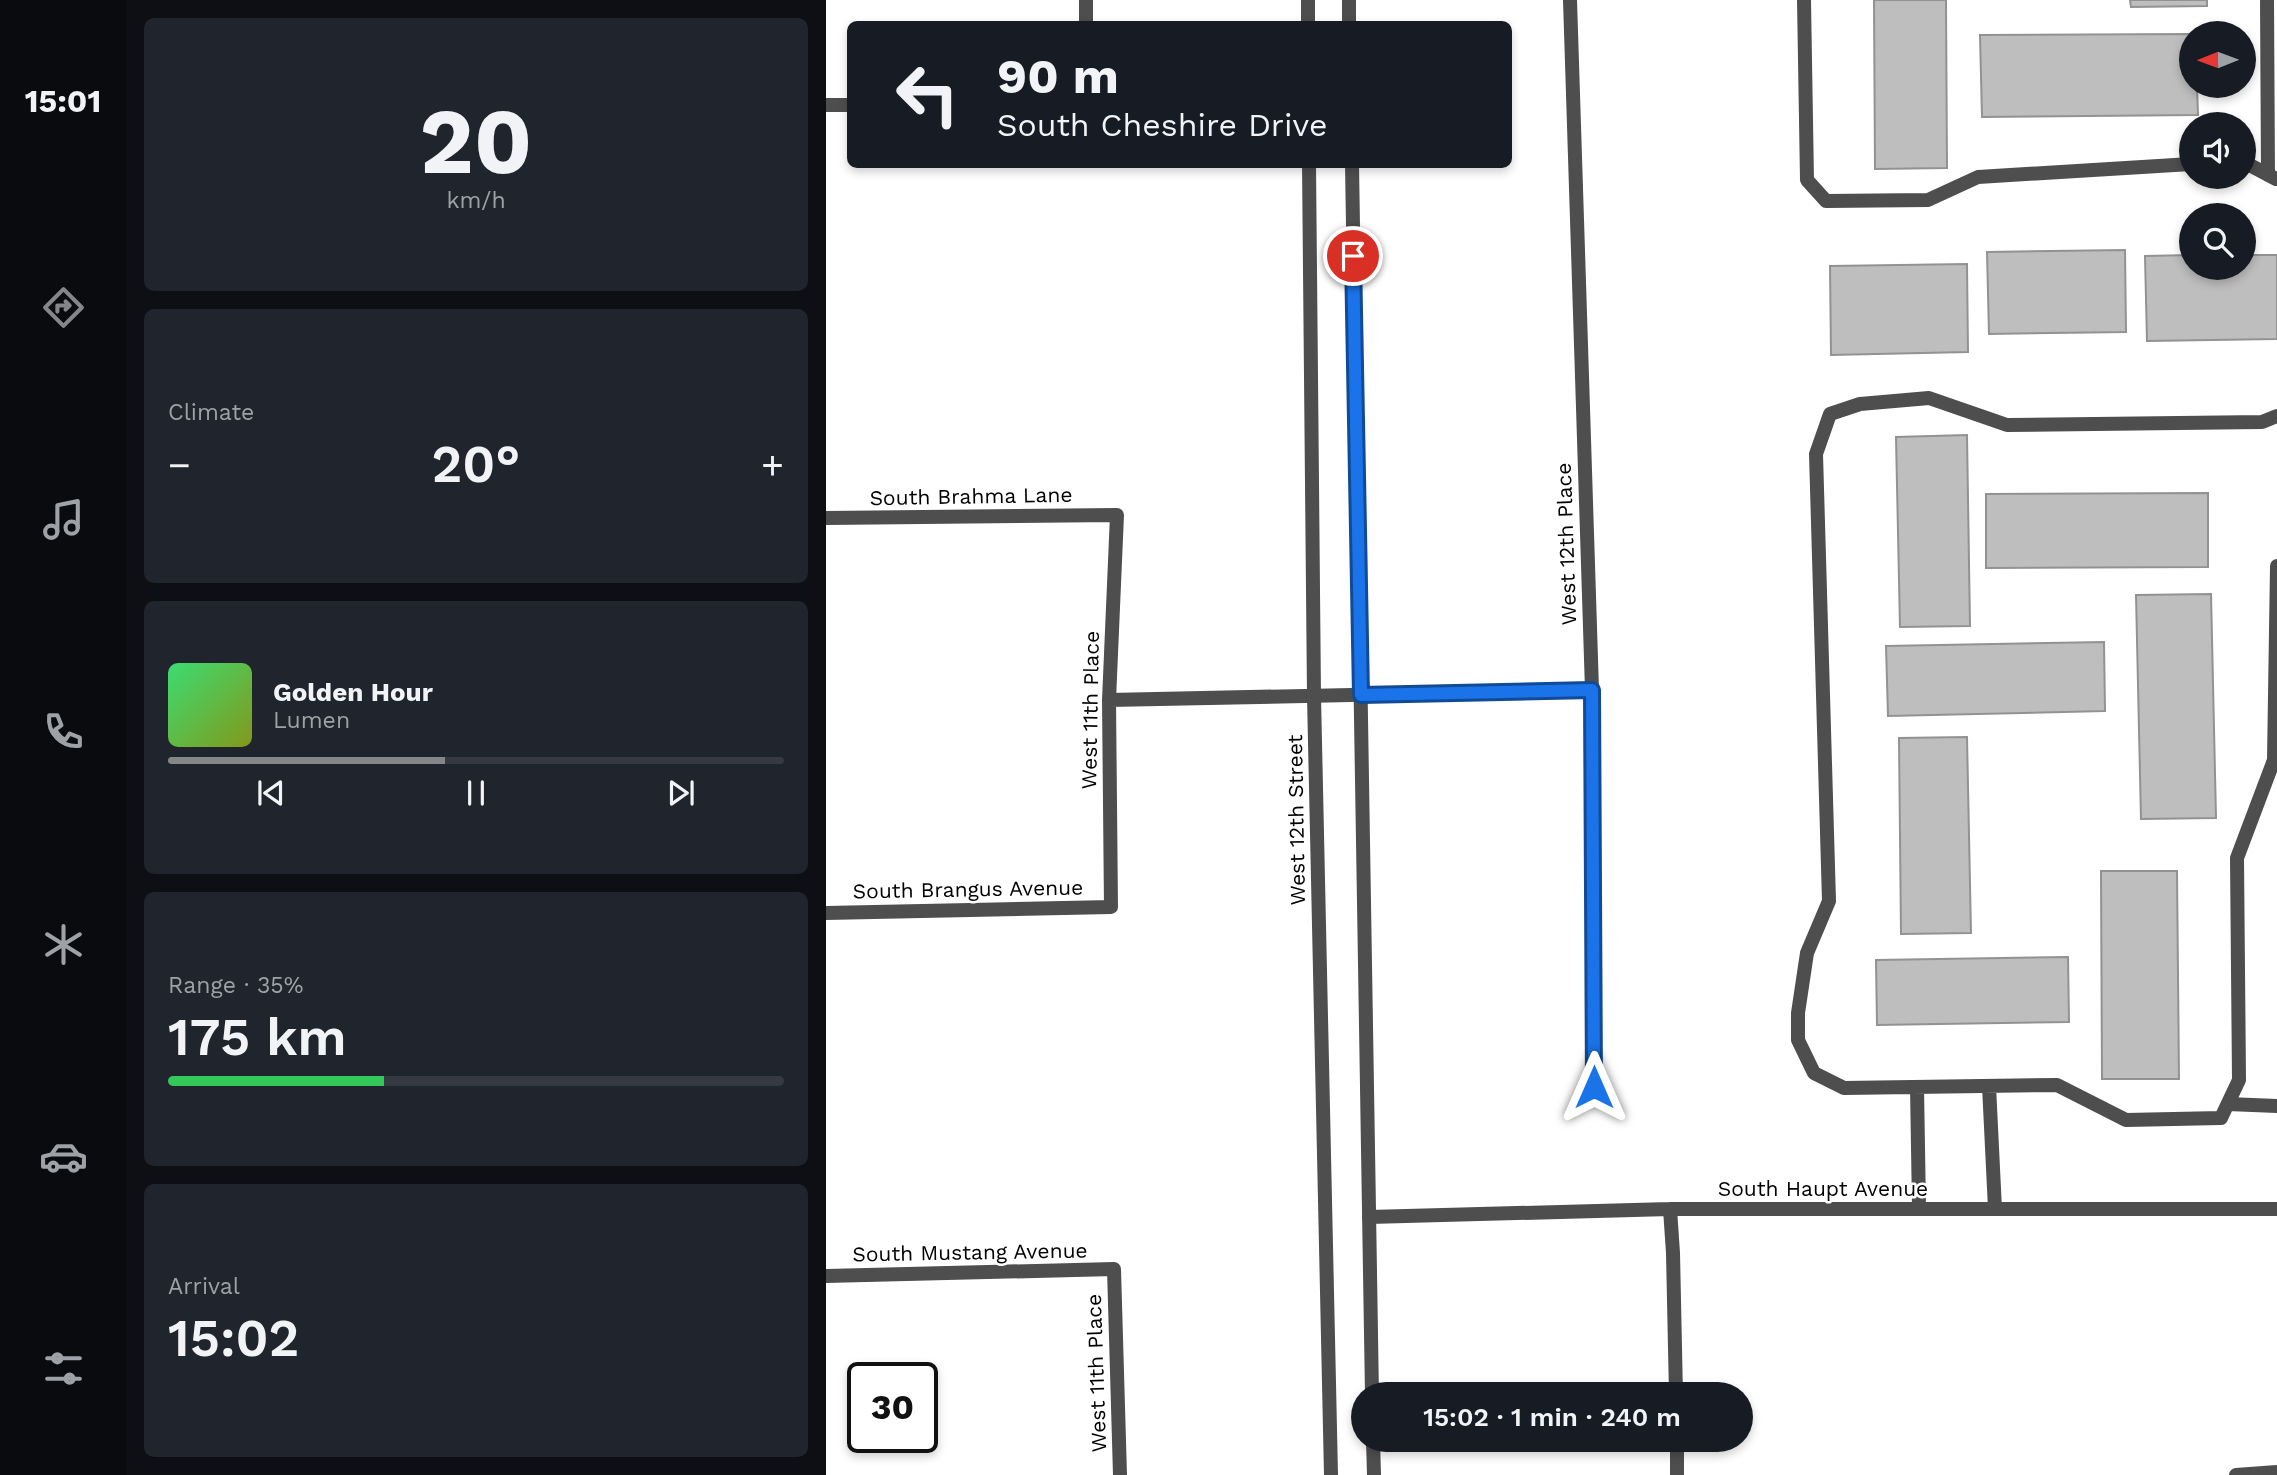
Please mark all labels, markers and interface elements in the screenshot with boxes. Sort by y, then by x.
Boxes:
north arrow [2179,21,2256,98]
map controls [2179,21,2256,280]
text: 90 m [997,47,1119,105]
icon: left [882,49,973,140]
text: 15:01 [25,82,101,120]
text: 20 [420,88,532,195]
text: South Cheshire Drive [997,106,1328,144]
button: sound [2179,112,2256,189]
text: km/h [446,187,506,214]
button: search [2179,203,2256,280]
pin [1323,226,1383,286]
icon: arrive [1334,237,1372,275]
icon: directions [39,283,88,332]
text: Climate [168,399,254,426]
text: 20° [432,434,520,495]
text: − [168,443,191,487]
text: + [761,443,784,487]
street label: West 12th Place [1551,462,1581,626]
street label: South Brahma Lane [869,482,1073,510]
icon: music [39,495,88,544]
street label: West 11th Place [1076,631,1104,789]
text: Golden Hour [273,677,433,707]
icon: phone [39,707,88,756]
text: Lumen [273,707,350,734]
street label: West 12th Street [1282,734,1310,906]
icon: previous [252,774,290,812]
icon: pause [457,774,495,812]
icon: next [662,774,700,812]
street label: South Brangus Avenue [852,874,1084,904]
icon: climate [39,920,88,969]
text: Range · 35% [168,972,303,999]
text: 175 km [168,1007,347,1068]
position arrow [1557,1050,1631,1124]
icon: car [39,1132,88,1181]
street label: South Haupt Avenue [1718,1176,1928,1201]
street label: South Mustang Avenue [852,1237,1088,1267]
text: Arrival [168,1273,240,1300]
street label: West 11th Place [1081,1293,1111,1453]
text: 15:02 [168,1308,299,1369]
icon: filters [39,1344,88,1393]
speed limit sign: 30 [847,1362,938,1453]
text: 15:02 · 1 min · 240 m [1423,1402,1681,1432]

